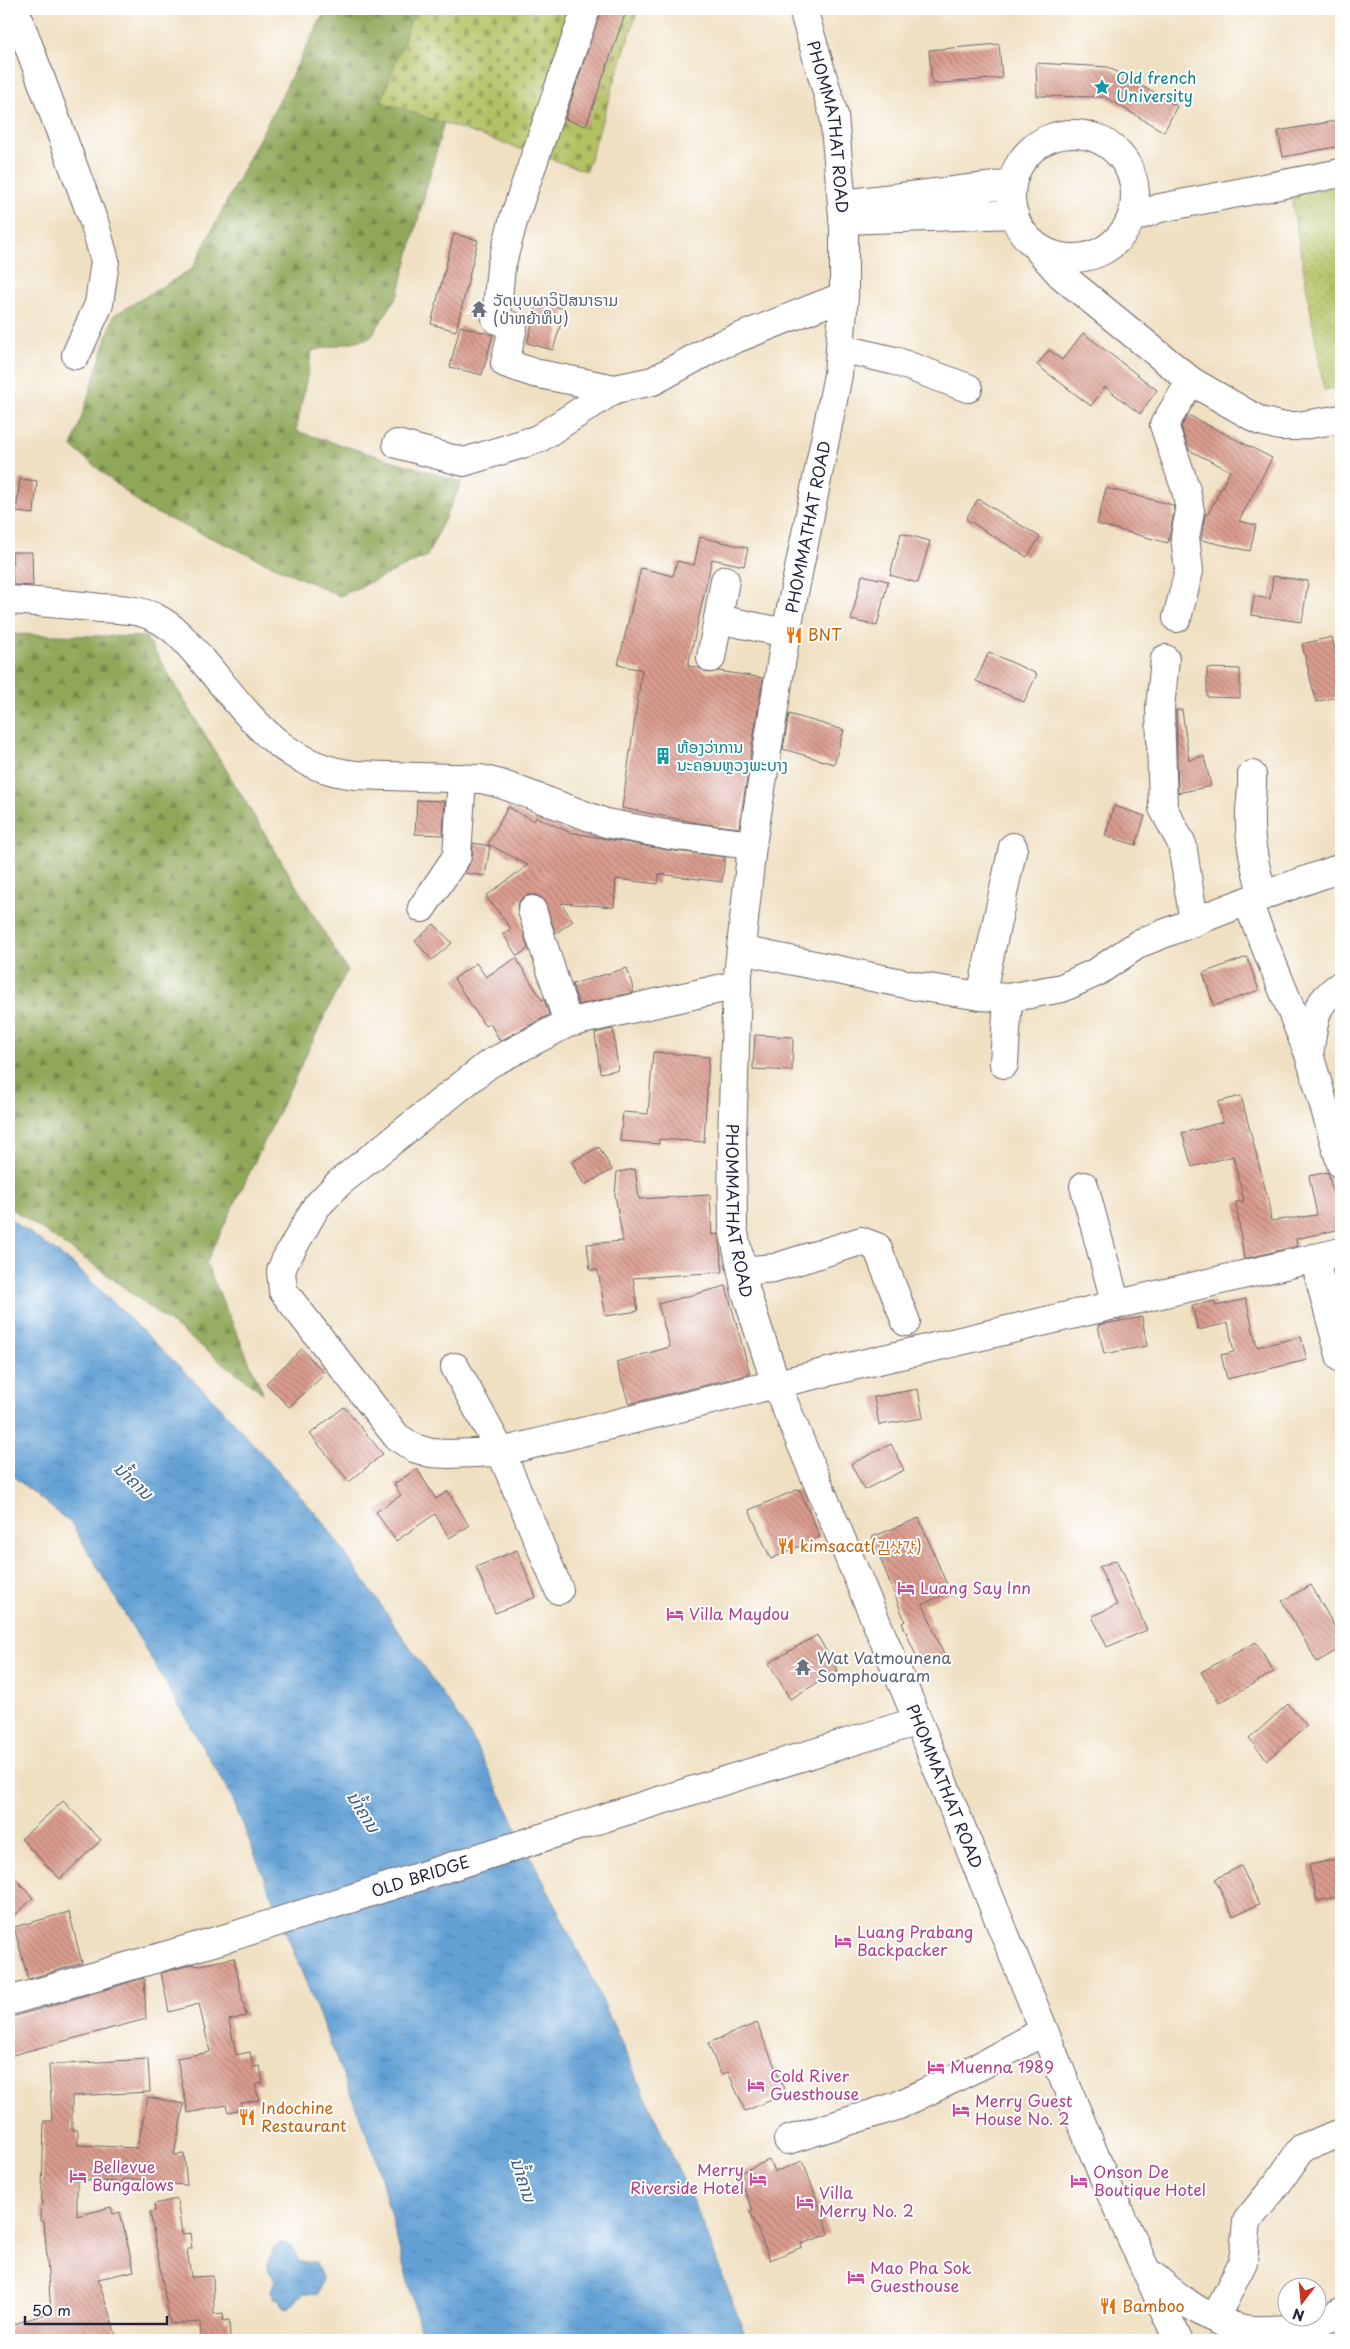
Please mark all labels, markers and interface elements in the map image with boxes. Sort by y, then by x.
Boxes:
street label: PHOMMATHAT ROAD [802,37,856,214]
place label: Old french University [1116,65,1196,107]
place icon: Old french University [1092,77,1112,97]
place label: ວັດບຸບຜາວິປັສນາຣາມ (ປ່າຫຍ້າທຶບ) [493,287,618,329]
temple icon: ວັດບຸບຜາວິປັສນາຣາມ (ປ່າຫຍ້າທຶບ) [469,299,489,319]
street label: PHOMMATHAT ROAD [779,438,836,615]
place label: BNT [808,622,842,646]
restaurant icon: BNT [784,625,804,645]
place label: ຫ້ອງວ່າການ ນະຄອນຫຼວງພະບາງ [677,734,788,776]
building icon: ຫ້ອງວ່າການ ນະຄອນຫຼວງພະບາງ [653,746,673,766]
street label: PHOMMATHAT ROAD [721,1123,760,1300]
water label: ນ້ຳຄານ [108,1455,161,1506]
place label: kimsacat(김삿갓) [800,1533,922,1557]
restaurant icon: kimsacat(김삿갓) [776,1536,796,1556]
place label: Luang Say Inn [920,1575,1031,1599]
hotel icon: Luang Say Inn [896,1578,916,1598]
place label: Villa Maydou [689,1601,789,1625]
hotel icon: Villa Maydou [665,1604,685,1624]
place label: Wat Vatmounena Somphouaram [817,1645,951,1687]
temple icon: Wat Vatmounena Somphouaram [793,1657,813,1677]
street label: PHOMMATHAT ROAD [901,1700,990,1872]
water label: ນ້ຳຄານ [341,1785,389,1839]
street label: OLD BRIDGE [368,1848,472,1902]
place label: Luang Prabang Backpacker [857,1919,973,1961]
hotel icon: Luang Prabang Backpacker [833,1931,853,1951]
place label: Muenna 1989 [950,2054,1054,2078]
hotel icon: Muenna 1989 [926,2057,946,2077]
place label: Cold River Guesthouse [770,2063,859,2105]
hotel icon: Cold River Guesthouse [746,2075,766,2095]
place label: Merry Guest House No. 2 [975,2088,1072,2130]
place label: Indochine Restaurant [261,2095,347,2137]
hotel icon: Merry Guest House No. 2 [951,2100,971,2120]
restaurant icon: Indochine Restaurant [237,2107,257,2127]
place label: Bellevue Bungalows [92,2154,174,2196]
water label: ນ້ຳຄານ [505,2154,545,2207]
place label: Merry Riverside Hotel [630,2157,744,2199]
place label: Onson De Boutique Hotel [1093,2159,1206,2201]
hotel icon: Bellevue Bungalows [68,2166,88,2186]
hotel icon: Merry Riverside Hotel [748,2169,768,2189]
hotel icon: Onson De Boutique Hotel [1069,2171,1089,2191]
place label: Villa Merry No. 2 [819,2180,914,2222]
hotel icon: Villa Merry No. 2 [795,2192,815,2212]
place label: Mao Pha Sok Guesthouse [870,2255,972,2297]
hotel icon: Mao Pha Sok Guesthouse [846,2267,866,2287]
north arrow [1278,2276,1328,2326]
place label: Bamboo [1122,2293,1185,2317]
scale bar [25,2294,168,2326]
restaurant icon: Bamboo [1098,2296,1118,2316]
text: 50 m [32,2298,71,2321]
text: N [1290,2303,1307,2327]

